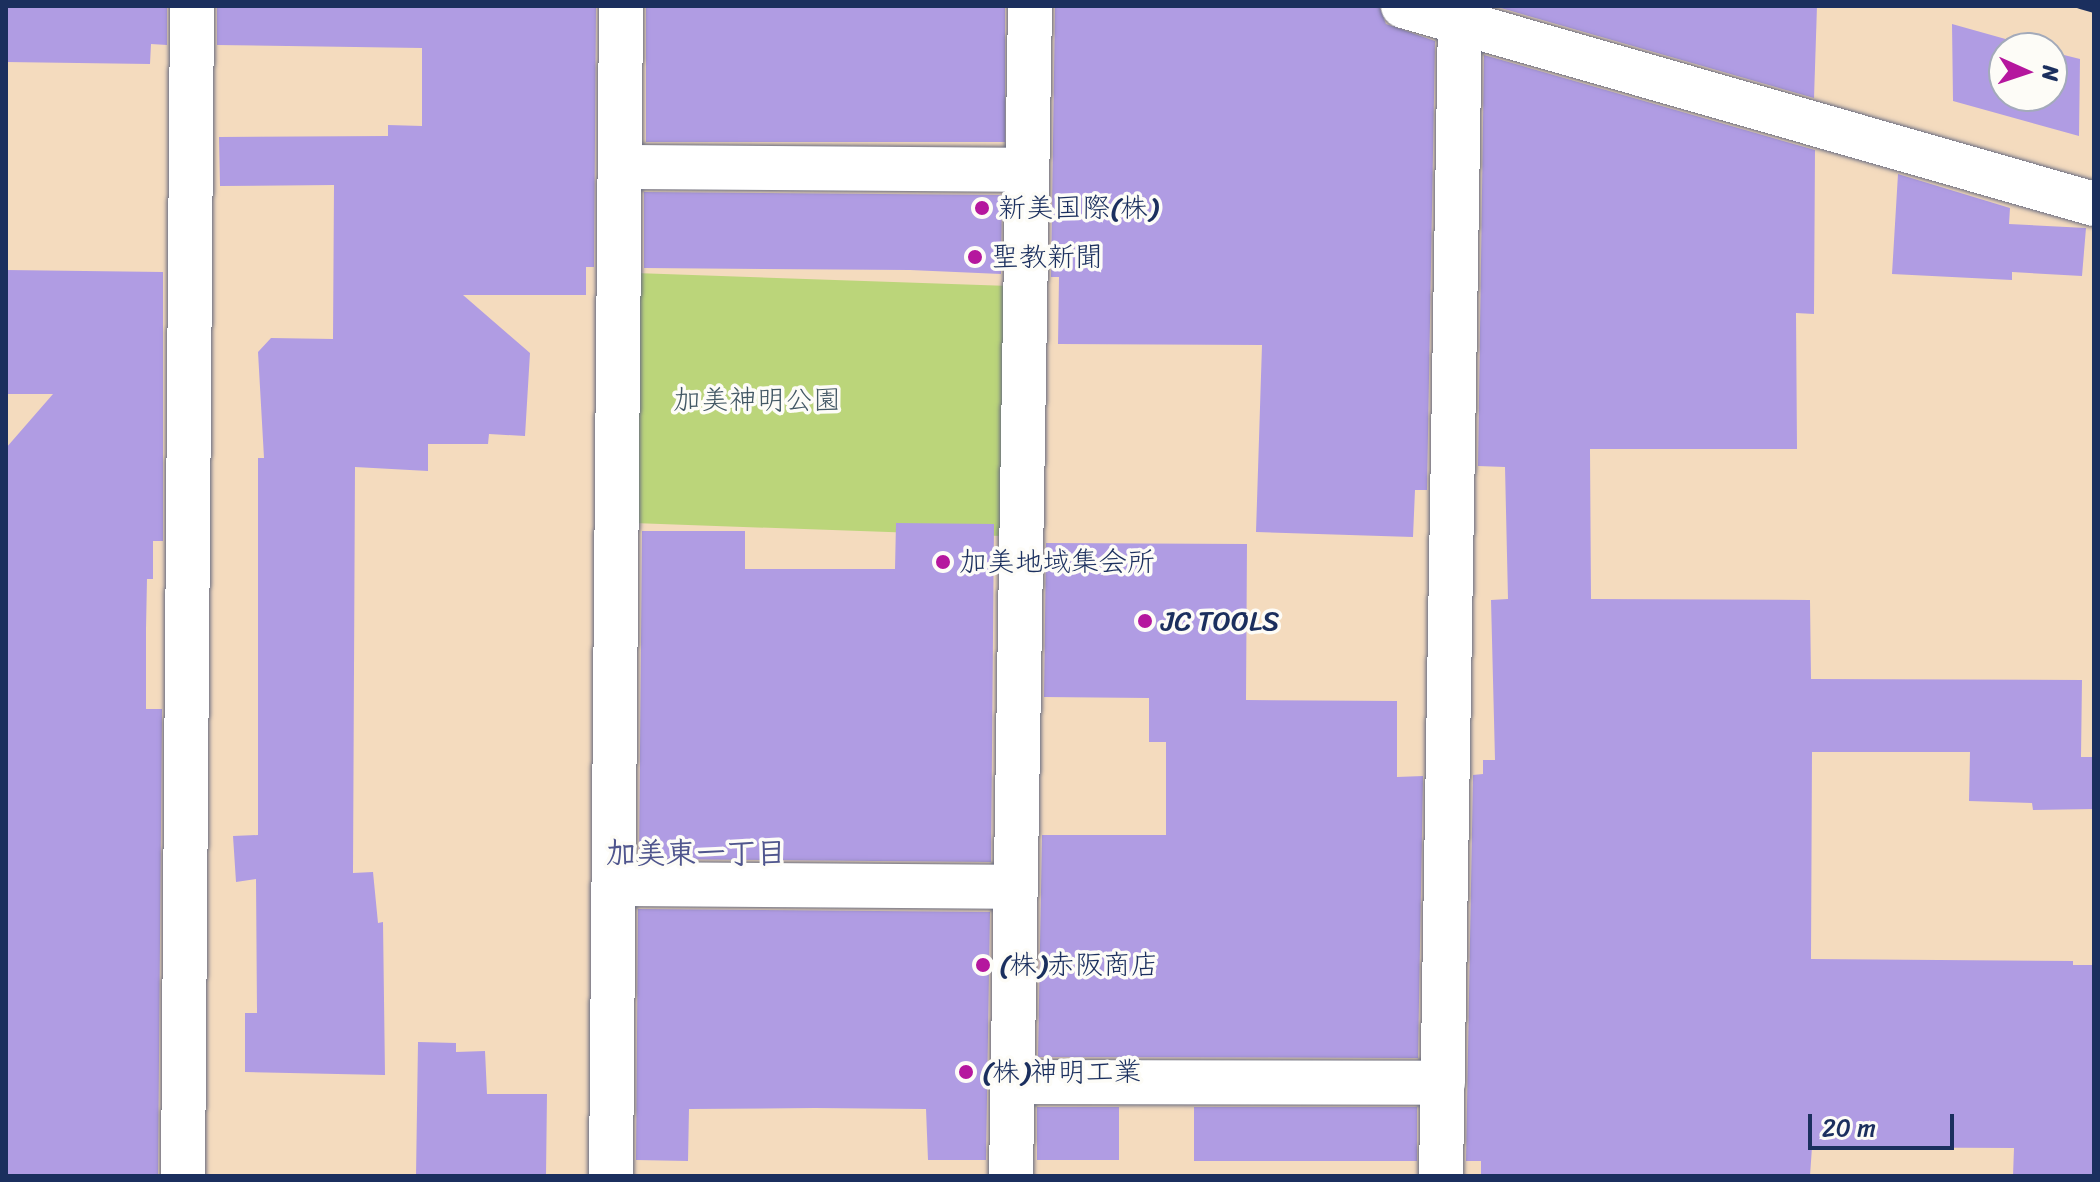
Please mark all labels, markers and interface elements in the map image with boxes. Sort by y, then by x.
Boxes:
north arrow [1988,32,2068,112]
text: N [2031,65,2070,82]
place label: 新美国際(株) [998,191,1158,225]
marker: 新美国際(株) [973,199,991,217]
place label: 聖教新聞 [991,240,1103,274]
marker: 聖教新聞 [966,248,984,266]
park label: 加美神明公園 [673,383,841,417]
place label: 加美地域集会所 [959,545,1155,579]
marker: 加美地域集会所 [934,553,952,571]
place label: JC TOOLS [1161,604,1279,638]
marker: JC TOOLS [1136,612,1154,630]
district label: 加美東一丁目 [606,835,786,871]
place label: (株)赤阪商店 [999,948,1159,982]
marker: (株)赤阪商店 [974,956,992,974]
place label: (株)神明工業 [982,1055,1142,1089]
marker: (株)神明工業 [957,1063,975,1081]
scale bar [1812,1098,1958,1148]
text: 20 m [1822,1107,1876,1149]

